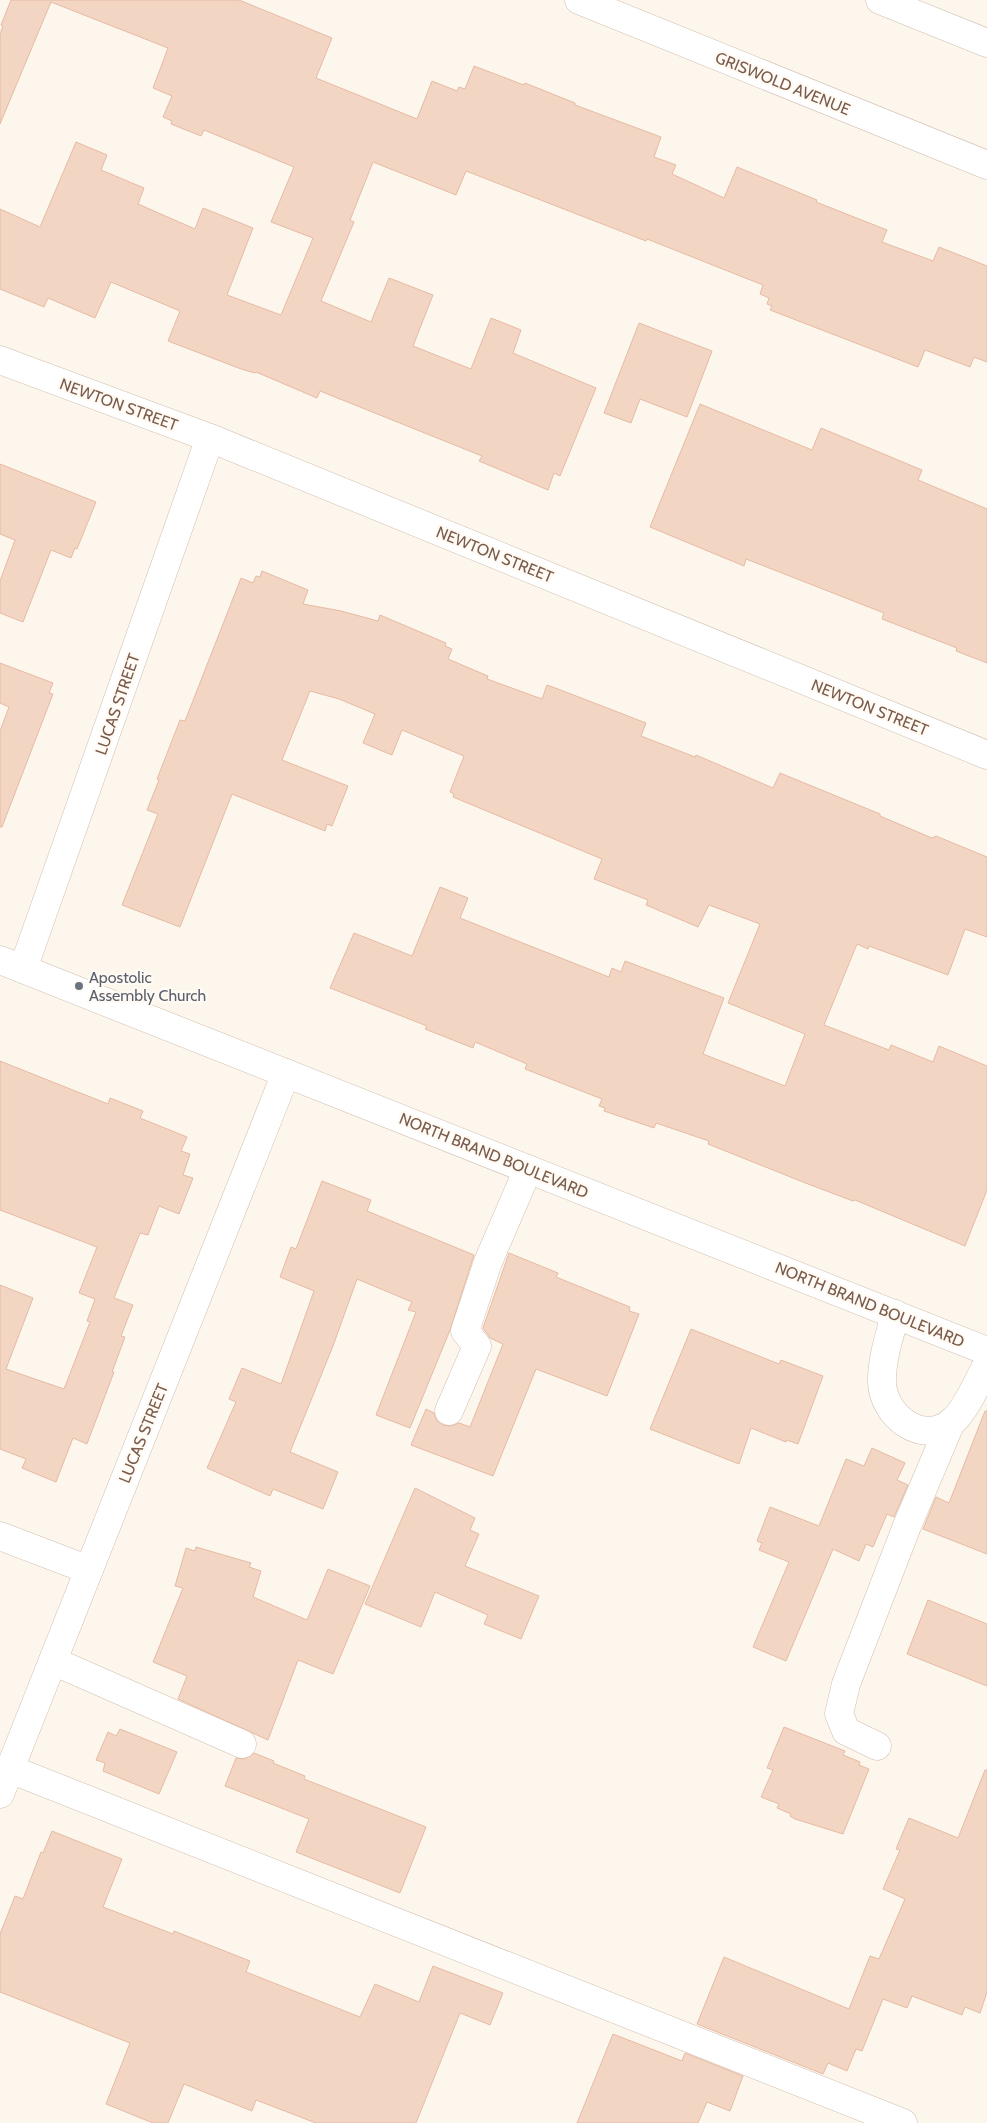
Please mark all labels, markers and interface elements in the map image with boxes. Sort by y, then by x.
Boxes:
street label: GRISWOLD AVENUE [713,48,853,119]
street label: NEWTON STREET [57,374,181,435]
street label: NEWTON STREET [434,522,556,587]
street label: LUCAS STREET [91,651,144,757]
street label: NEWTON STREET [809,675,931,740]
place label: Apostolic Assembly Church [89,968,206,1005]
marker: Apostolic Assembly Church [73,980,85,992]
street label: NORTH BRAND BOULEVARD [396,1109,591,1202]
street label: NORTH BRAND BOULEVARD [772,1258,967,1351]
street label: LUCAS STREET [115,1380,172,1486]

